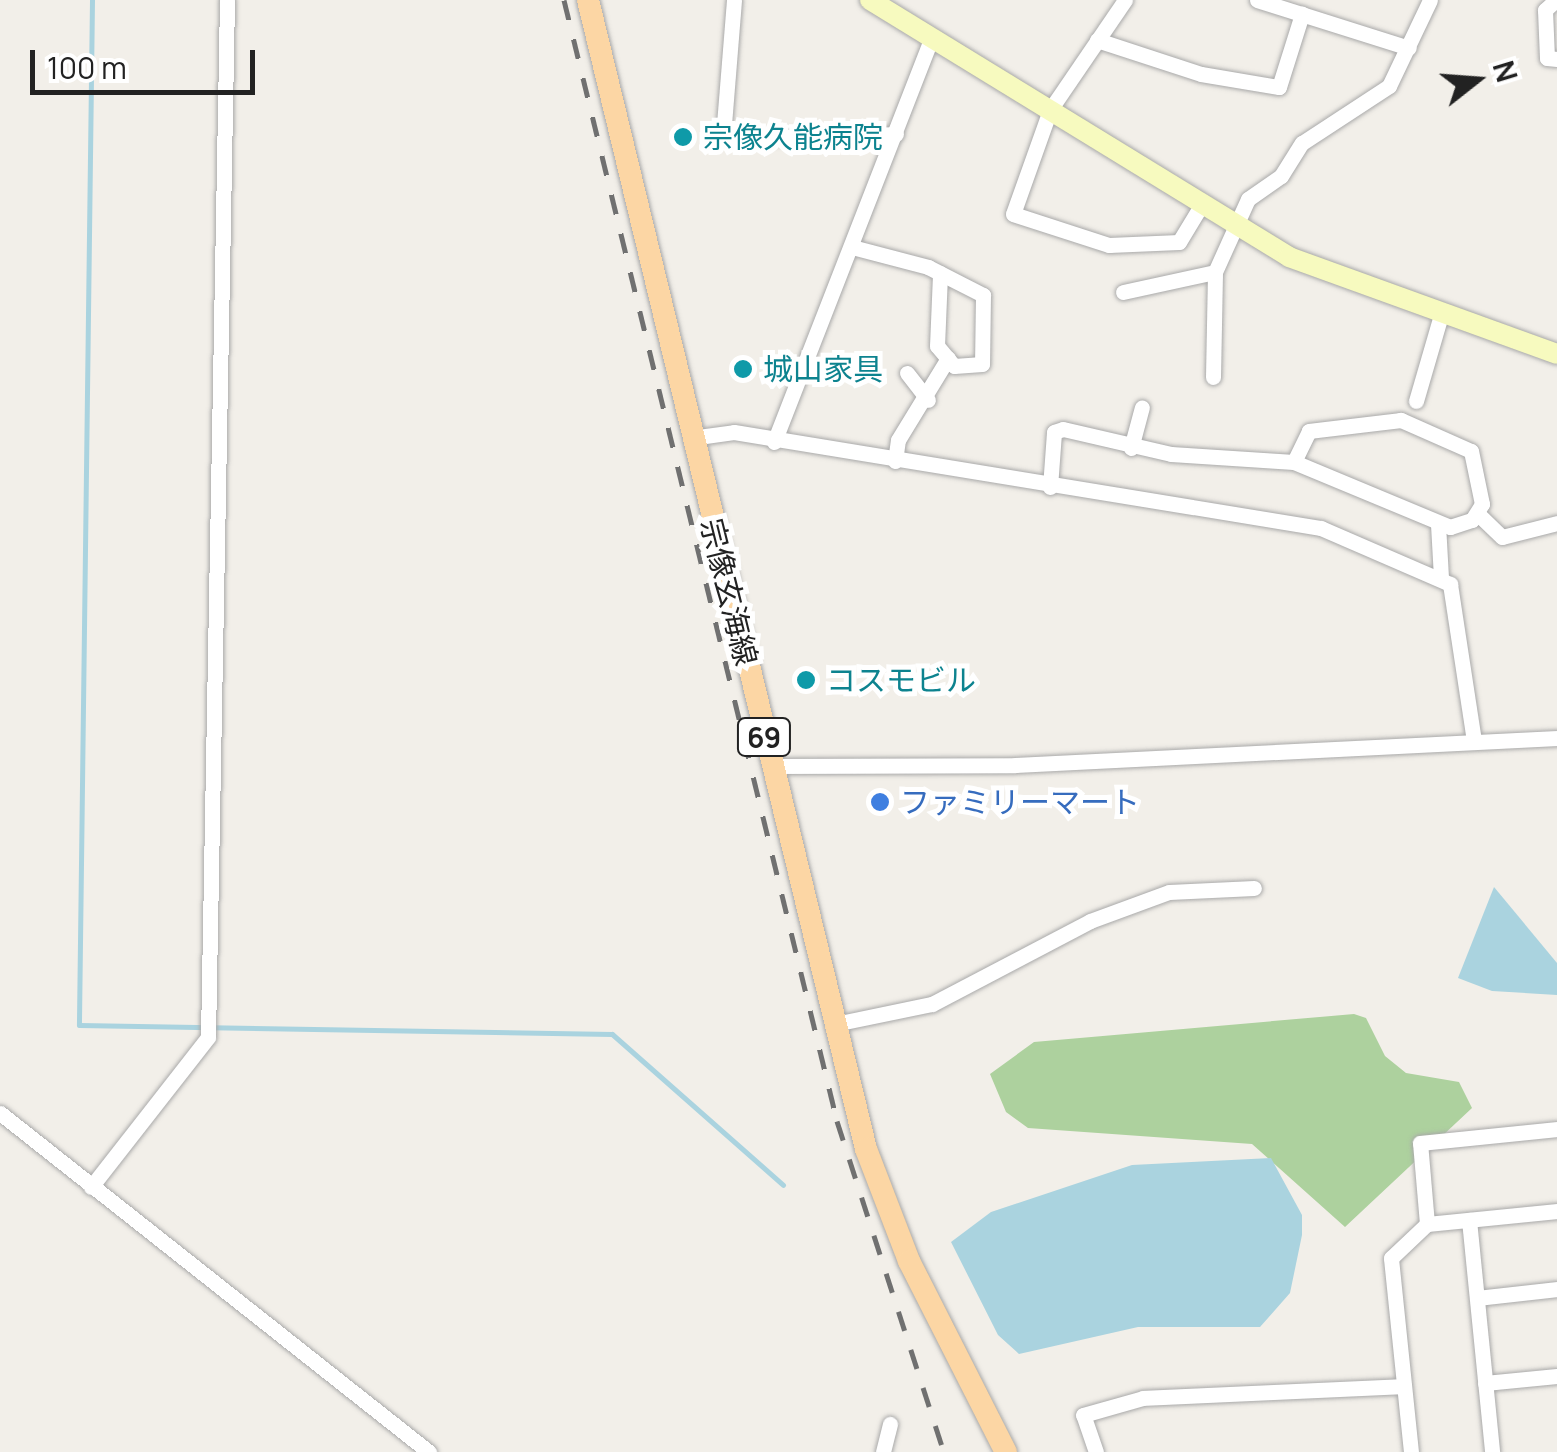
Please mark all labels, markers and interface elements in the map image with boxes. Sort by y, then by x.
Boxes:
scale bar [35,30,260,92]
north arrow [1427,30,1527,130]
text: 100 m [47,47,127,88]
text: N [1485,56,1527,86]
place label: 宗像久能病院 [703,119,883,155]
marker: 宗像久能病院 [672,126,694,148]
place label: 城山家具 [763,351,883,387]
marker: 城山家具 [732,358,754,380]
street label: 宗像玄海線 [693,515,765,669]
place label: コスモビル [826,662,976,698]
marker: コスモビル [795,669,817,691]
road number: 69 [736,714,792,760]
place label: ファミリーマート [900,784,1140,820]
marker: ファミリーマート [869,791,891,813]

